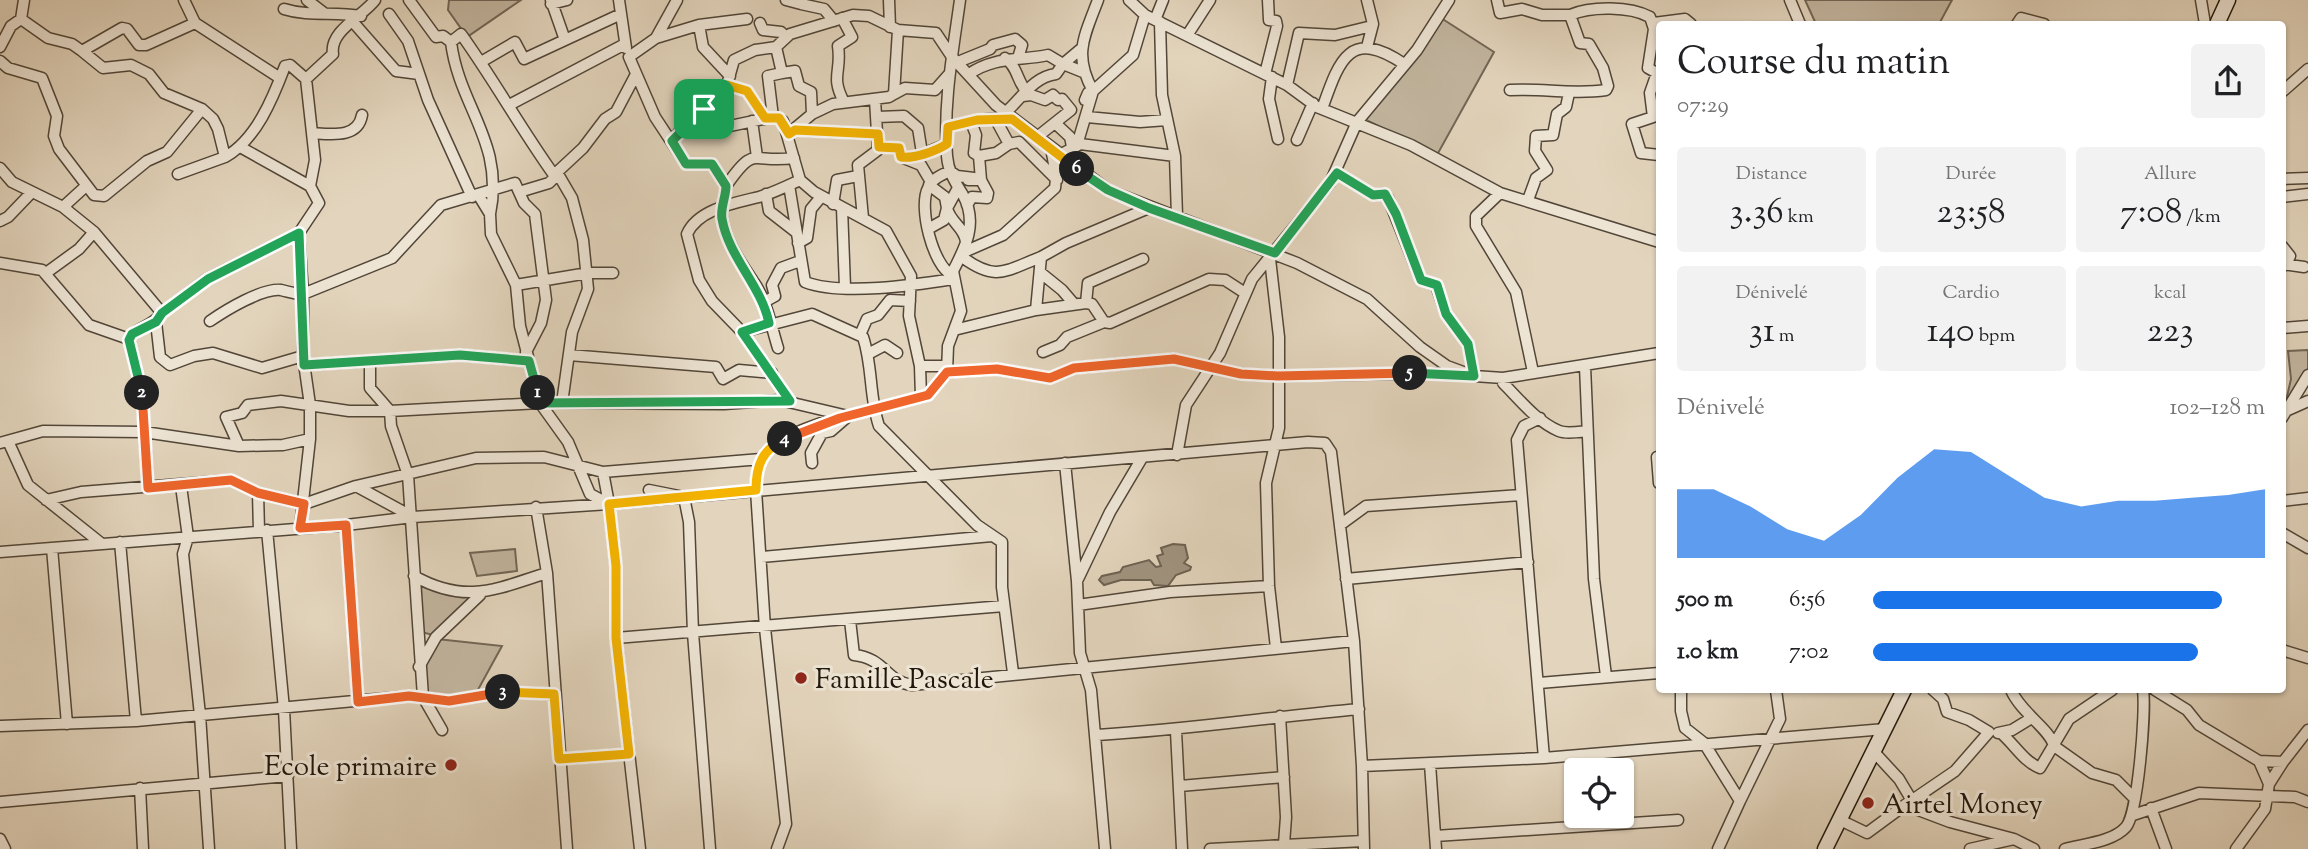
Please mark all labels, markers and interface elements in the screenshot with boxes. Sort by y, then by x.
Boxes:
text: Course du matin [1677,37,1950,91]
button: share [2191,44,2265,118]
pin [674,79,734,139]
icon: arrive [685,90,723,128]
text: 07:29 [1677,90,1729,123]
pin: 6 [1060,152,1094,186]
text: 6 [1072,155,1081,182]
text: Distance [1736,161,1807,188]
text: Durée [1946,161,1996,188]
text: Allure [2144,161,2197,188]
text: 3.36 [1730,188,1784,239]
text: 23:58 [1936,188,2006,239]
text: 7:08 [2120,188,2182,239]
text: km [1784,204,1814,231]
text: /km [2182,204,2221,231]
text: Dénivelé [1735,280,1808,307]
text: Cardio [1942,280,2000,307]
text: kcal [2154,280,2187,307]
text: 31 [1749,307,1775,358]
text: 140 [1927,307,1975,358]
text: 223 [2147,307,2194,358]
text: m [1775,323,1795,350]
text: bpm [1975,323,2015,350]
pin: 5 [1392,356,1428,390]
text: 5 [1406,359,1413,386]
pin: 2 [124,376,160,410]
pin: 1 [520,376,556,410]
text: 2 [137,379,146,406]
text: 1 [534,379,541,406]
text: Dénivelé [1677,392,1765,425]
text: 102–128 m [2169,392,2265,425]
pin: 4 [768,422,802,457]
text: 4 [780,425,789,452]
text: 500 m [1677,584,1733,617]
text: 6:56 [1789,584,1825,617]
text: 1.0 km [1677,636,1739,669]
text: 7:02 [1789,636,1829,669]
place label: Famille Pascale [815,661,994,701]
marker: Famille Pascale [793,670,809,686]
pin: 3 [486,674,520,710]
text: 3 [499,678,506,705]
place label: Ecole primaire [264,748,437,788]
marker: Ecole primaire [443,757,459,773]
map controls [1564,758,1634,828]
button: locate [1564,758,1634,828]
place label: Airtel Money [1882,786,2043,826]
marker: Airtel Money [1860,795,1876,811]

